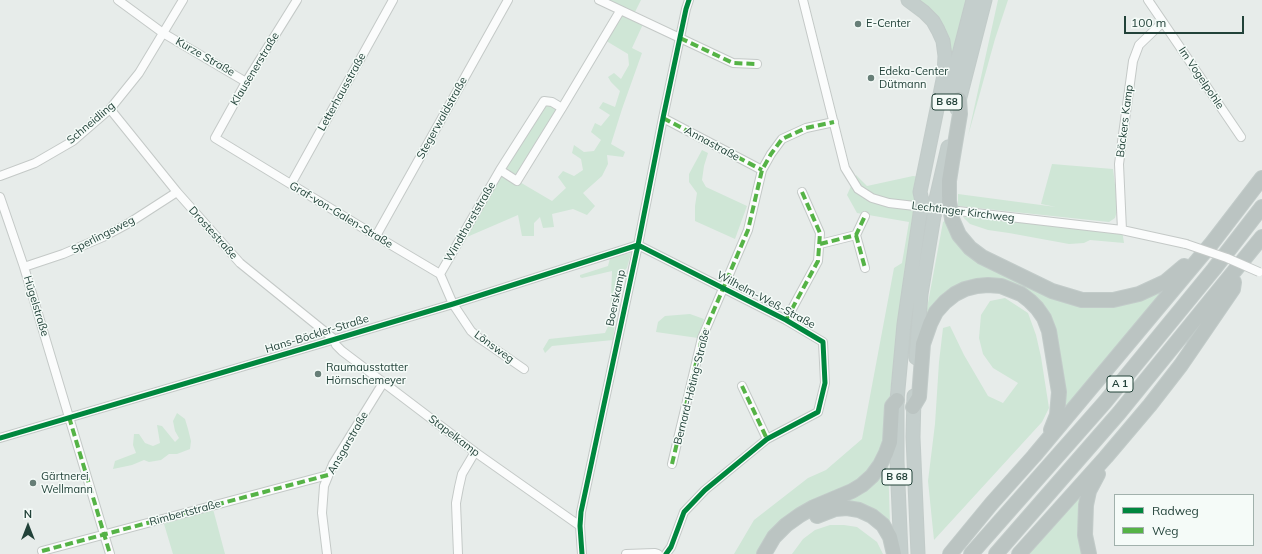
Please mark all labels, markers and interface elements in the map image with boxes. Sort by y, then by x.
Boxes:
scale bar [1126,8,1246,34]
text: 100 m [1131,15,1166,30]
place label: E-Center [866,17,911,31]
marker: E-Center [853,19,863,29]
street label: Klausenerstraße [228,30,282,108]
street label: Kurze Straße [173,35,237,79]
street label: Im Vogelpohle [1175,45,1227,111]
street label: Letterhausstraße [315,51,369,133]
place label: Edeka-Center Dütmann [879,65,948,91]
marker: Edeka-Center Dütmann [866,73,876,83]
street label: Stegerwaldstraße [414,75,470,161]
street label: Bäckers Kamp [1114,84,1136,158]
road number: B 68 [932,94,962,110]
street label: Schneidling [64,99,118,147]
street label: Annastraße [682,124,742,164]
street label: Graf-von-Galen-Straße [287,179,395,251]
street label: Windthorststraße [442,180,498,264]
street label: Lechtinger Kirchweg [911,199,1015,225]
street label: Drostestraße [186,204,240,262]
street label: Sperlingsweg [69,213,137,257]
street label: Boerskamp [604,268,628,328]
street label: Wilhelm-Weß-Straße [715,268,817,332]
street label: Hügelstraße [21,274,51,338]
street label: Hans-Böckler-Straße [264,312,370,356]
street label: Lönsweg [471,328,517,366]
street label: Bernard-Höting-Straße [671,328,713,446]
place label: Raumausstatter Hörnschemeyer [326,361,408,387]
marker: Raumausstatter Hörnschemeyer [313,369,323,379]
road number: A 1 [1107,376,1133,392]
street label: Ansgarstraße [325,409,371,477]
street label: Stapelkamp [426,412,482,460]
road number: B 68 [882,469,912,485]
place label: Gärtnerei Wellmann [41,470,93,496]
marker: Gärtnerei Wellmann [28,478,38,488]
legend [1114,494,1254,546]
street label: Rimbertstraße [148,497,222,529]
text: Radweg [1152,503,1199,518]
north arrow [8,506,48,546]
text: N [24,507,32,521]
text: Weg [1152,523,1178,538]

